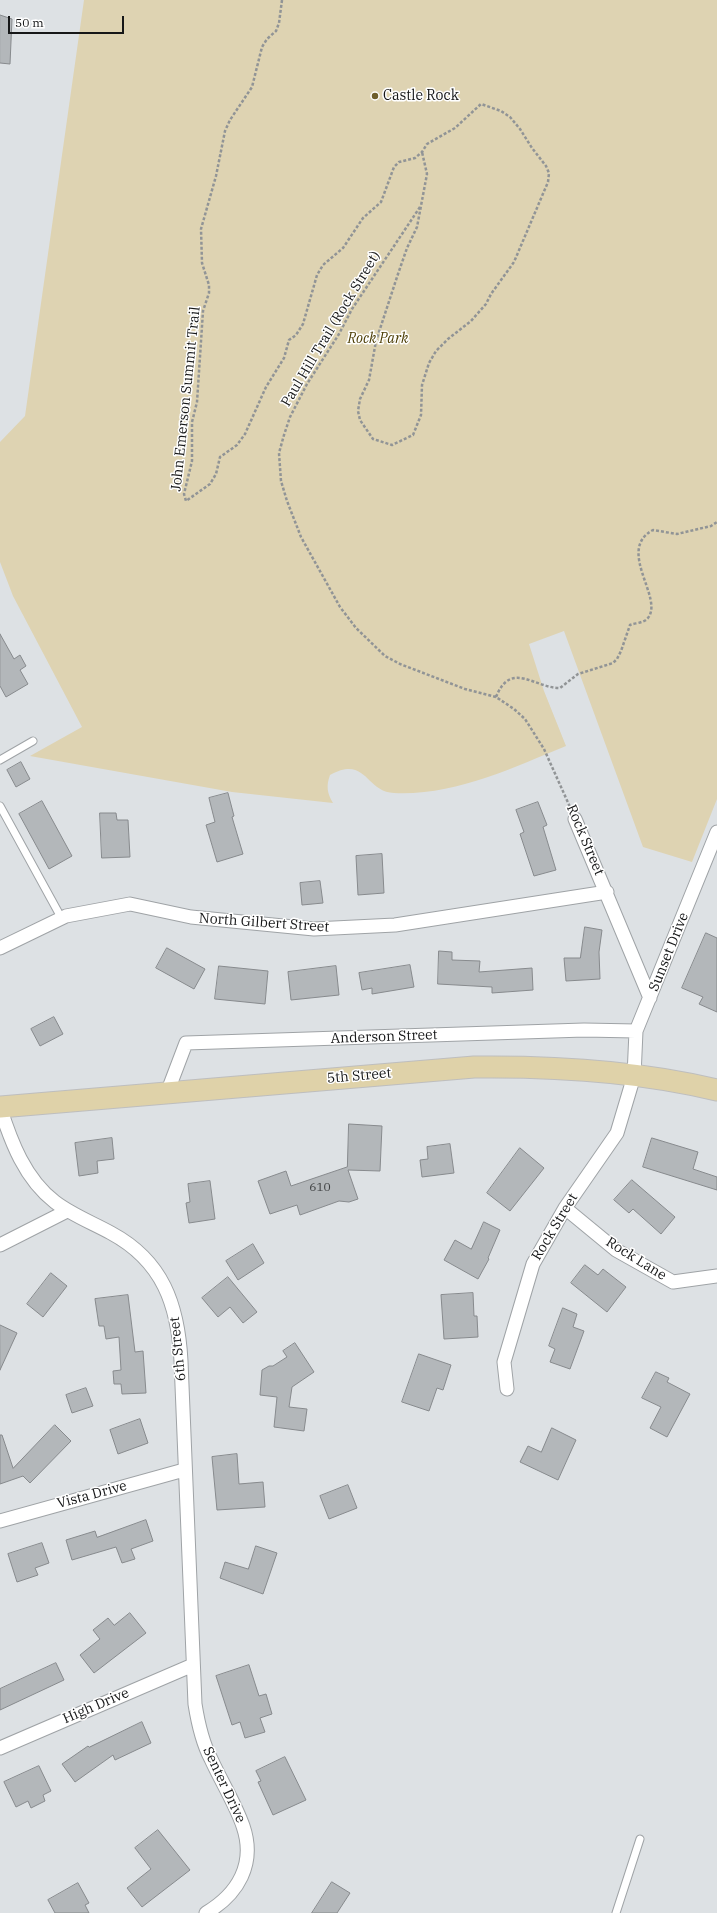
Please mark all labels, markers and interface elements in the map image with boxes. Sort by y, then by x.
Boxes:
scale bar [10,8,126,34]
text: 50 m [15,15,44,30]
place label: Castle Rock [383,88,459,104]
marker: Castle Rock [370,91,380,101]
street label: Paul Hill Trail (Rock Street) [278,248,384,410]
street label: John Emerson Summit Trail [168,306,204,492]
park label: Rock Park [348,331,408,347]
street label: Rock Street [563,802,607,878]
street label: North Gilbert Street [198,910,330,936]
street label: Sunset Drive [646,910,692,994]
street label: Anderson Street [330,1027,438,1047]
street label: 5th Street [326,1065,392,1087]
house number: 610 [309,1181,331,1195]
street label: Rock Street [528,1190,582,1264]
street label: Rock Lane [603,1234,669,1284]
street label: 6th Street [166,1316,190,1382]
street label: Vista Drive [55,1478,129,1512]
street label: High Drive [60,1685,132,1727]
street label: Senter Drive [199,1744,249,1826]

